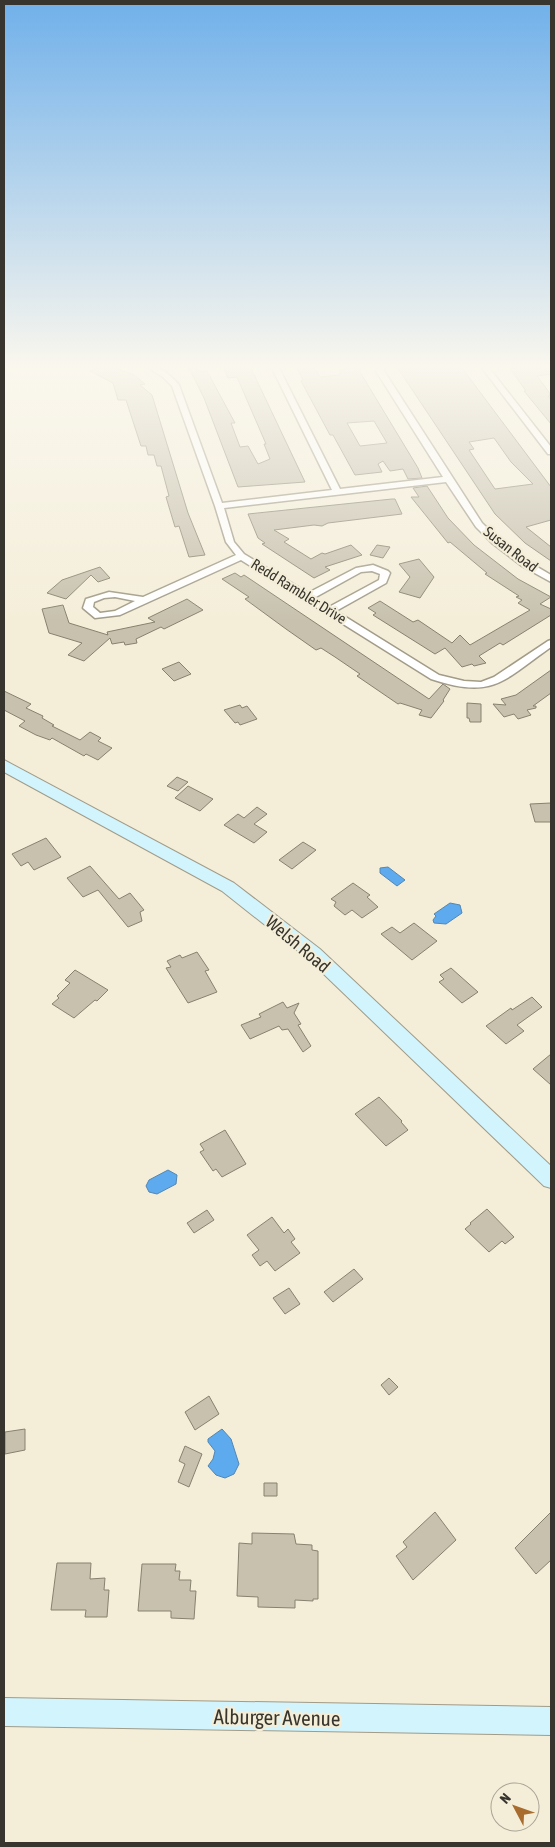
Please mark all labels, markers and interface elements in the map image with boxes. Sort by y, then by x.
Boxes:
street label: Susan Road [481,523,541,575]
street label: Redd Rambler Drive [248,555,350,627]
street label: Welsh Road [262,911,334,977]
street label: Alburger Avenue [213,1704,341,1730]
north arrow [490,1782,540,1832]
text: N [496,1790,514,1807]

